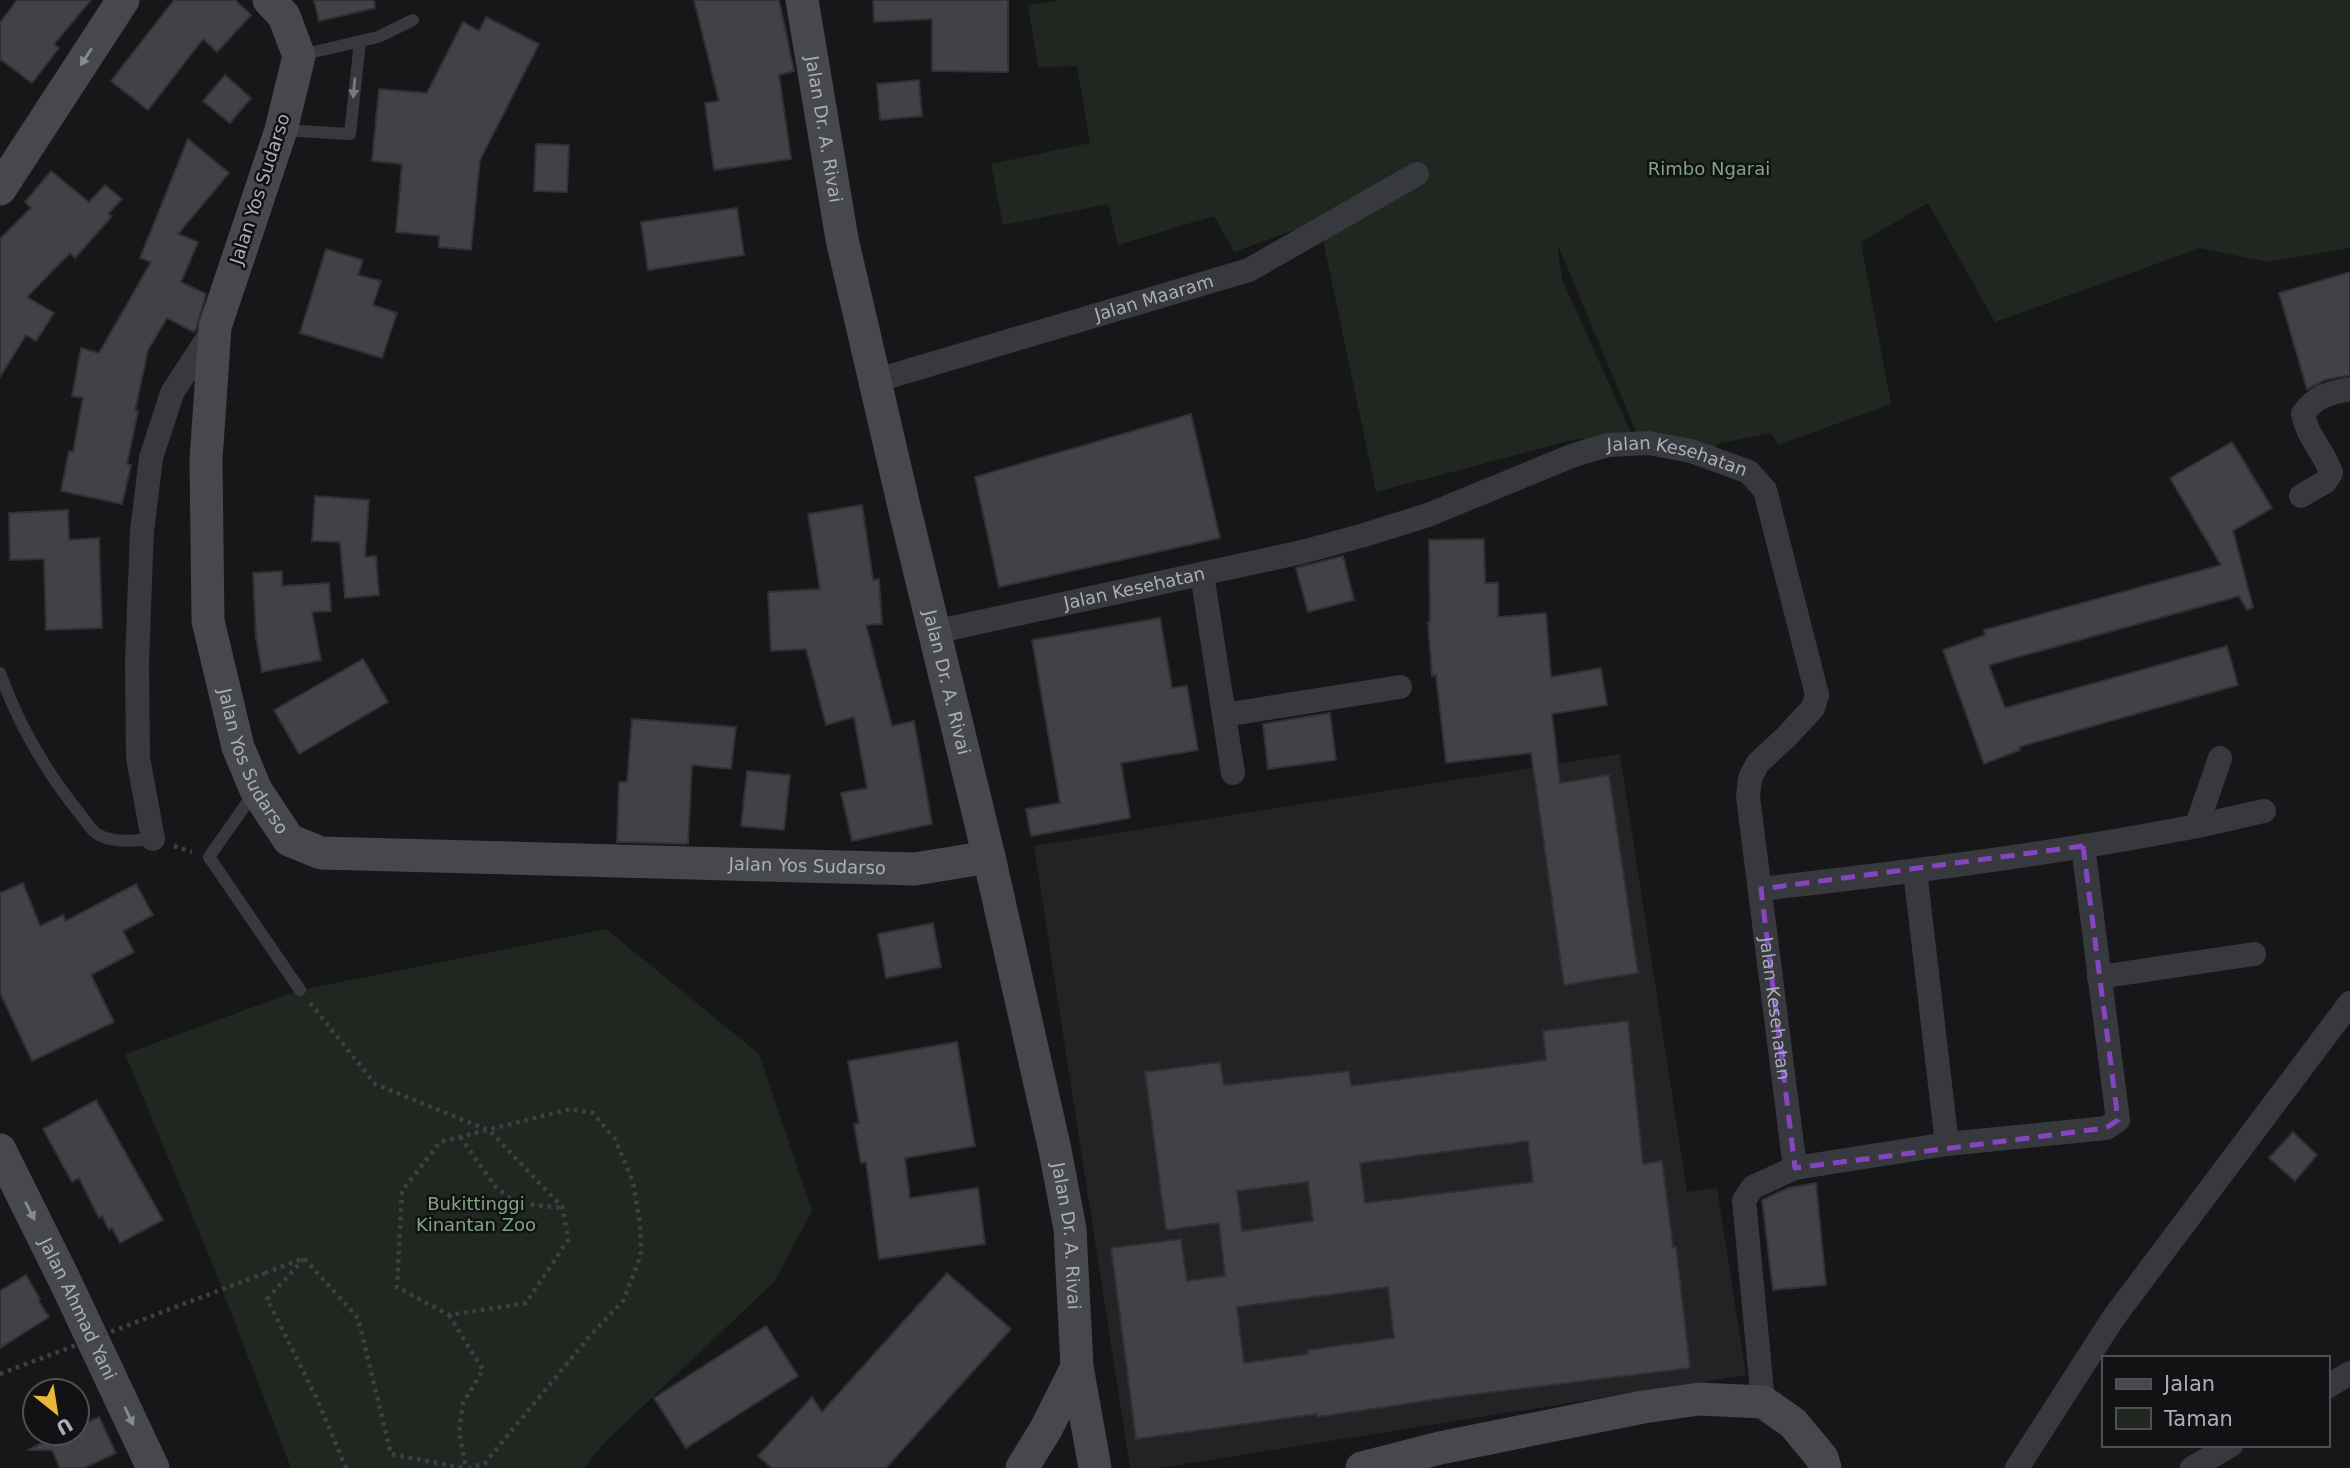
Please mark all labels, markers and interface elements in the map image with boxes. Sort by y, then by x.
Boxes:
one-way arrow [79,48,93,66]
street label: Jalan Dr. A. Rivai [801,53,847,204]
one-way arrow [348,77,359,99]
street label: Jalan Yos Sudarso [225,111,294,268]
park label: Rimbo Ngarai [1648,158,1770,179]
street label: Jalan Maaram [1091,270,1216,325]
street label: Jalan Kesehatan [1605,432,1750,480]
street label: Jalan Kesehatan [1061,562,1207,614]
street label: Jalan Dr. A. Rivai [919,607,975,757]
street label: Jalan Yos Sudarso [214,685,293,838]
street label: Jalan Yos Sudarso [727,853,886,878]
street label: Jalan Kesehatan [1756,935,1795,1081]
street label: Jalan Dr. A. Rivai [1047,1160,1085,1310]
park label: Bukittinggi Kinantan Zoo [416,1193,536,1235]
one-way arrow [25,1201,36,1221]
street label: Jalan Ahmad Yani [35,1233,121,1383]
legend [2102,1356,2329,1447]
text: Jalan [2162,1372,2215,1396]
north arrow [21,1377,91,1447]
one-way arrow [123,1406,135,1426]
text: Taman [2163,1407,2233,1431]
text: U [52,1413,77,1440]

